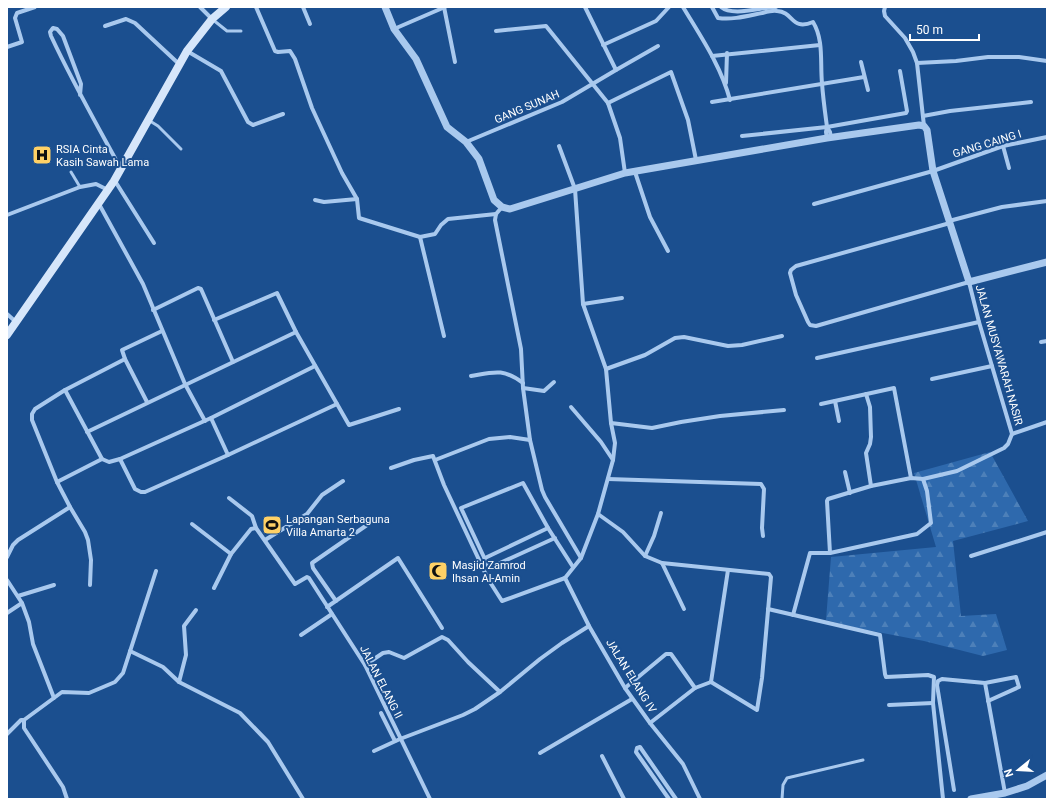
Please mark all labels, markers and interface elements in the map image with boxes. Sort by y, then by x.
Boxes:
scale bar [910,16,979,42]
text: 50 m [916,23,943,37]
street label: GANG SUNAH [493,87,561,127]
street label: GANG CAING I [951,127,1023,161]
place label: RSIA Cinta Kasih Sawah Lama [56,143,149,169]
hospital icon: RSIA Cinta Kasih Sawah Lama [31,144,53,166]
street label: JALAN MUSYAWARAH NASIR [973,283,1025,427]
place label: Lapangan Serbaguna Villa Amarta 2 [286,513,390,539]
sports icon: Lapangan Serbaguna Villa Amarta 2 [261,514,283,536]
place label: Masjid Zamrod Ihsan Al-Amin [452,559,526,585]
mosque icon: Masjid Zamrod Ihsan Al-Amin [427,560,449,582]
street label: JALAN ELANG IV [603,637,659,715]
street label: JALAN ELANG II [357,643,405,721]
north arrow [998,750,1038,790]
text: N [1002,767,1016,779]

